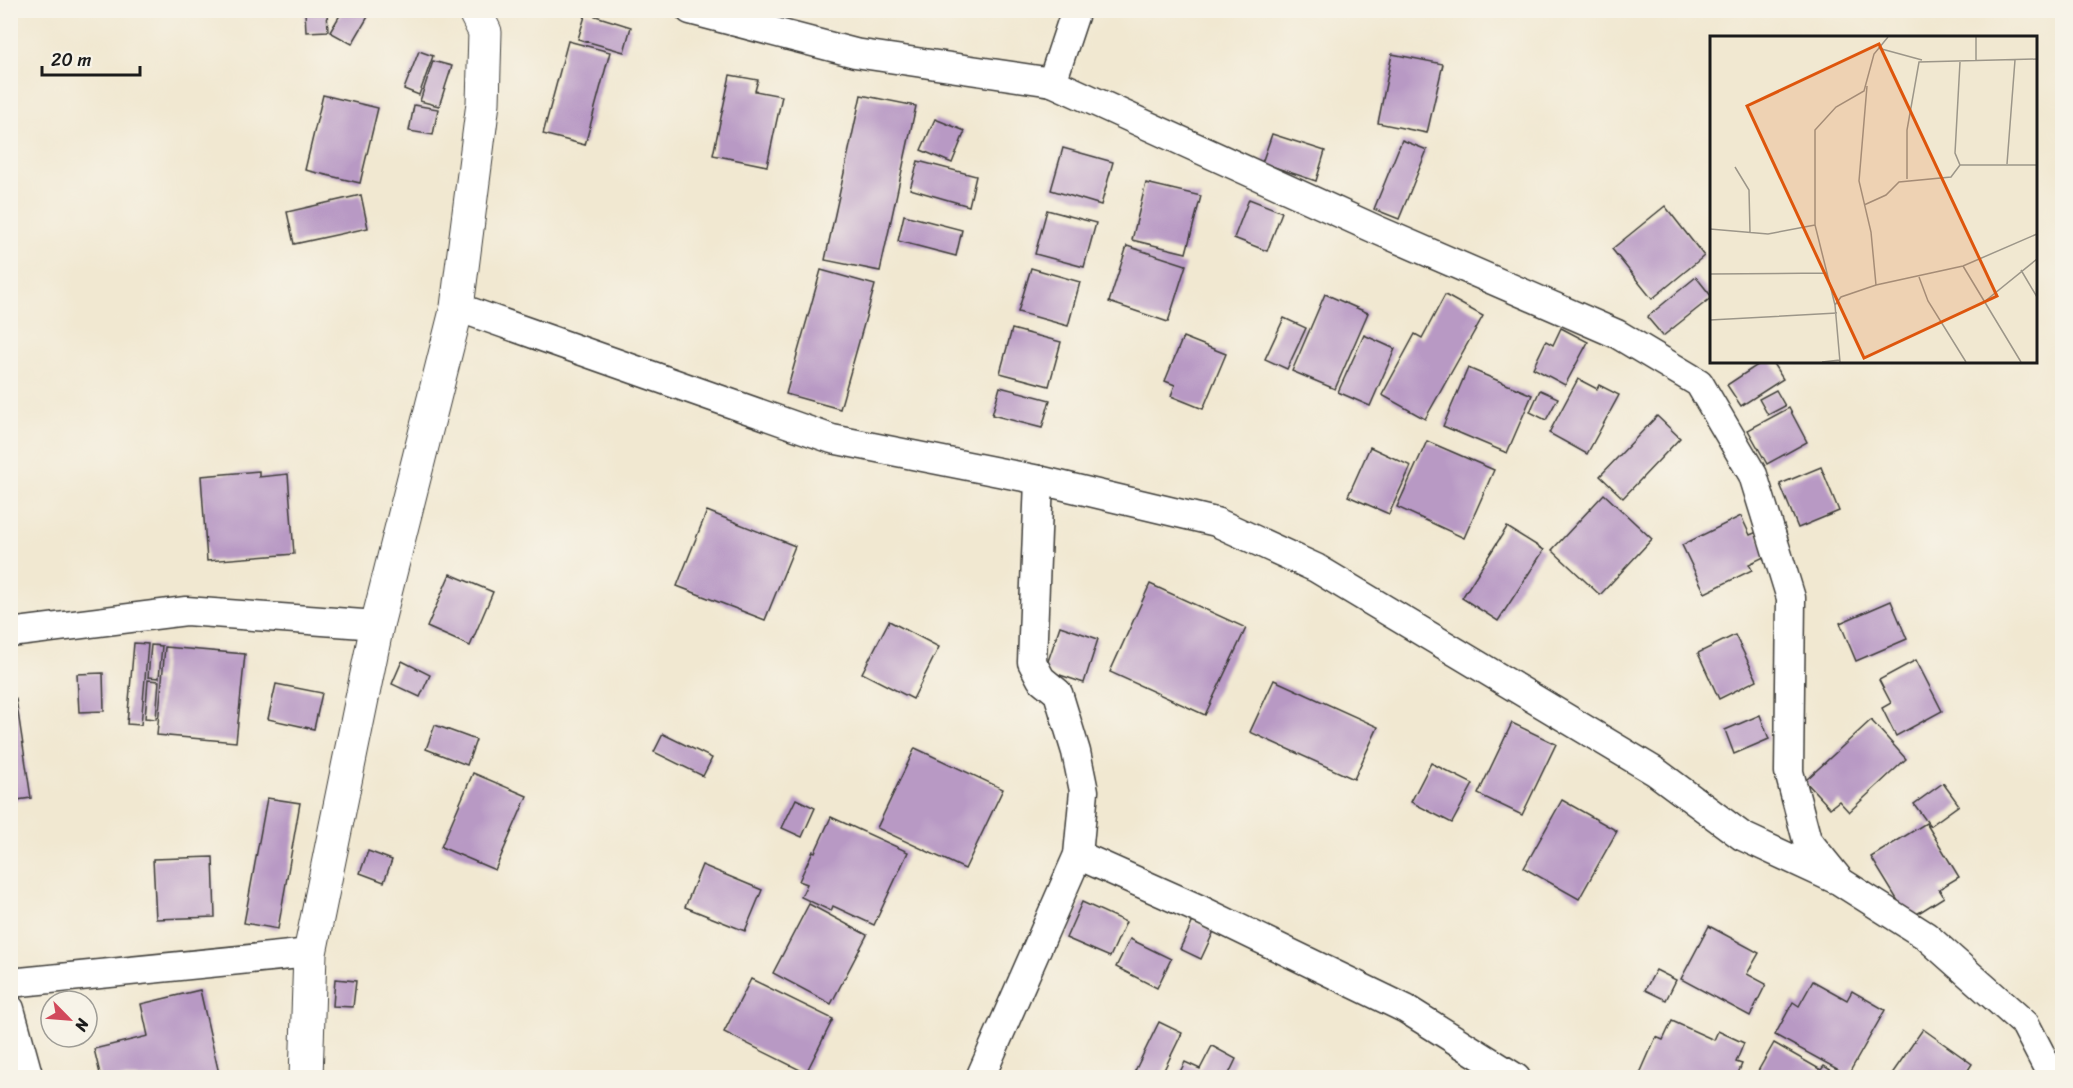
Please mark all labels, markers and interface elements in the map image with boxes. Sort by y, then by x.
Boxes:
inset map [1710,36,2037,363]
scale bar [42,39,140,77]
text: 20 m [51,44,91,76]
north arrow [39,989,99,1049]
text: N [66,1013,98,1037]

